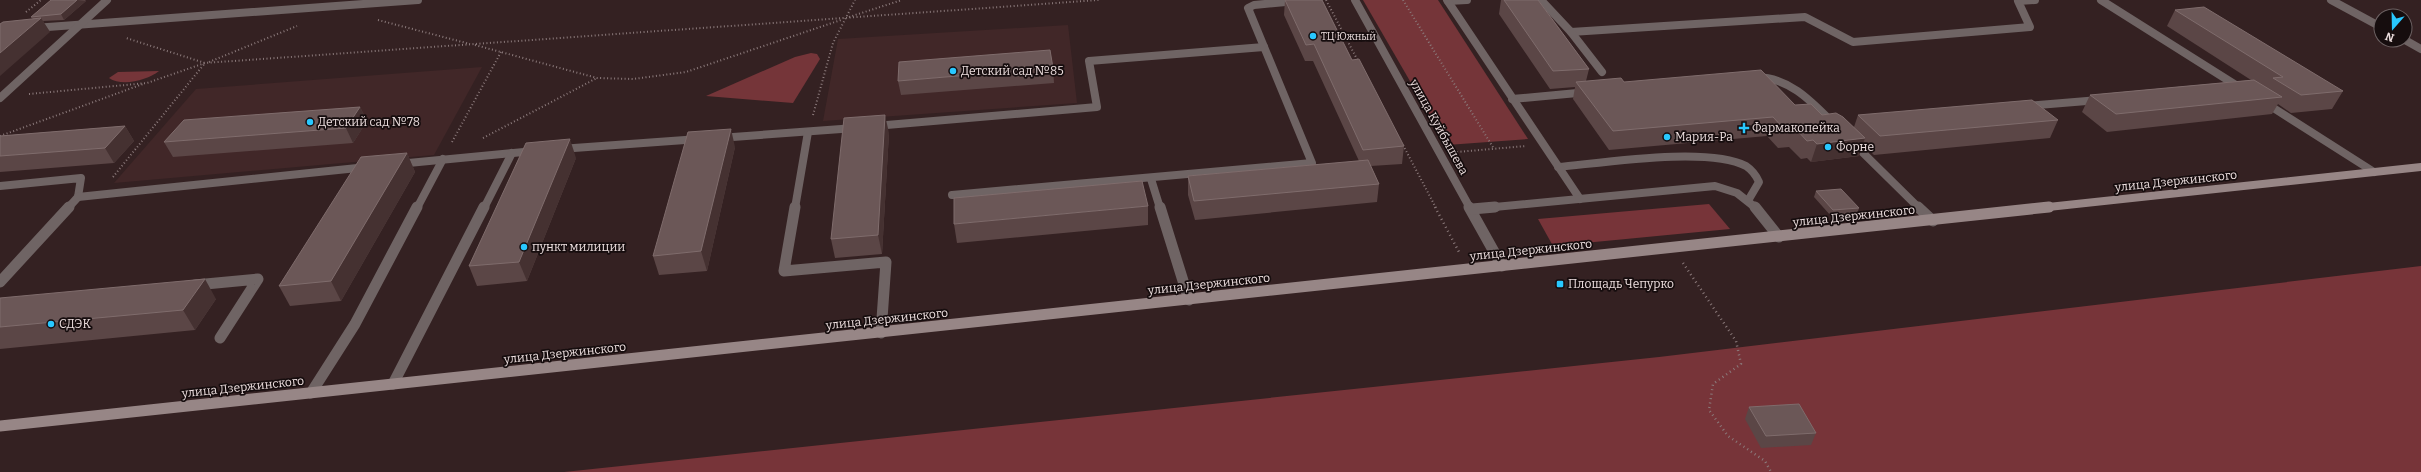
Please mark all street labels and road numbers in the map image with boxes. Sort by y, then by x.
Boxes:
street label: улица Куйбышева [1406,76,1471,178]
street label: улица Дзержинского [2113,168,2238,194]
street label: улица Дзержинского [1791,203,1916,229]
street label: улица Дзержинского [1468,237,1593,263]
street label: улица Дзержинского [1146,271,1271,297]
street label: улица Дзержинского [824,306,949,332]
street label: улица Дзержинского [502,340,627,366]
street label: улица Дзержинского [180,374,305,400]

